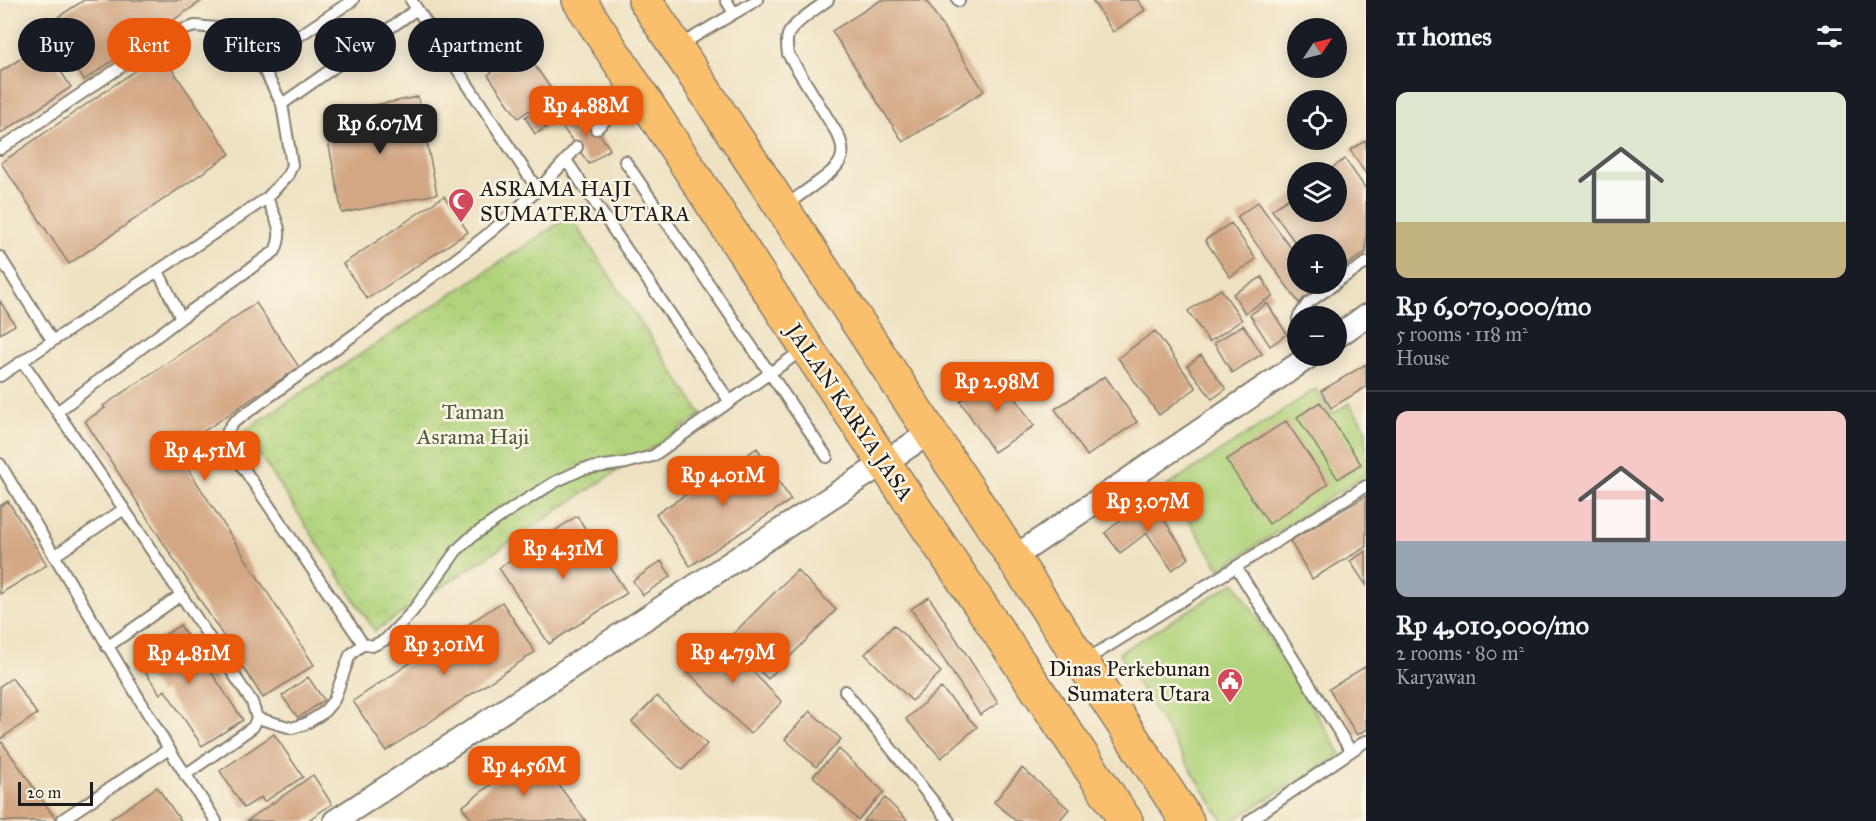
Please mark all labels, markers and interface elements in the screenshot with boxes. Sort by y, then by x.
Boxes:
chip: Buy [18,18,95,72]
chip: Rent [107,18,191,72]
chip: Filters [203,18,302,72]
chip: New [314,18,396,72]
chip: Apartment [408,18,544,72]
north arrow [1287,18,1347,78]
map controls [1287,18,1347,366]
text: 11 homes [1396,20,1492,52]
icon: filters [1813,20,1846,53]
pin: Rp 4.88M [524,86,648,137]
button: locate [1287,90,1347,150]
text: Rp 4.88M [543,93,629,117]
pin: Rp 6.07M [318,104,442,155]
text: Rp 6.07M [337,111,423,135]
icon: home [1567,131,1675,239]
button: layers [1287,162,1347,222]
place label: ASRAMA HAJI SUMATERA UTARA [479,175,690,227]
mosque icon: ASRAMA HAJI SUMATERA UTARA [446,186,476,224]
button: + [1287,234,1347,294]
text: Rp 6,070,000/mo [1396,290,1591,322]
button: − [1287,306,1347,366]
street label: JALAN KARYA JASA [779,316,920,506]
text: 5 rooms · 118 m² [1396,322,1528,346]
text: House [1396,346,1450,370]
pin: Rp 2.98M [935,362,1059,413]
text: Rp 2.98M [955,369,1039,393]
park label: Taman Asrama Haji [416,398,529,450]
pin: Rp 4.51M [143,431,267,482]
text: Rp 4.51M [164,438,246,462]
icon: home [1567,450,1675,558]
pin: Rp 4.01M [661,456,785,507]
text: Rp 4.01M [681,463,765,487]
pin: Rp 3.07M [1086,482,1210,533]
text: Rp 3.07M [1106,489,1190,513]
pin: Rp 4.31M [501,529,625,580]
text: Rp 4.31M [523,536,603,560]
text: Rp 4,010,000/mo [1396,609,1589,641]
pin: Rp 3.01M [382,625,506,676]
text: Rp 3.01M [404,632,484,656]
pin: Rp 4.79M [671,633,795,684]
pin: Rp 4.81M [127,634,251,685]
text: Rp 4.79M [691,640,775,664]
text: Rp 4.81M [147,641,231,665]
text: 2 rooms · 80 m² [1396,641,1524,665]
place label: Dinas Perkebunan Sumatera Utara [1049,655,1211,707]
text: Karyawan [1396,665,1476,689]
public building icon: Dinas Perkebunan Sumatera Utara [1215,666,1245,704]
pin: Rp 4.56M [462,746,586,797]
text: Rp 4.56M [482,753,566,777]
scale bar [18,779,93,806]
text: 20 m [27,783,61,802]

